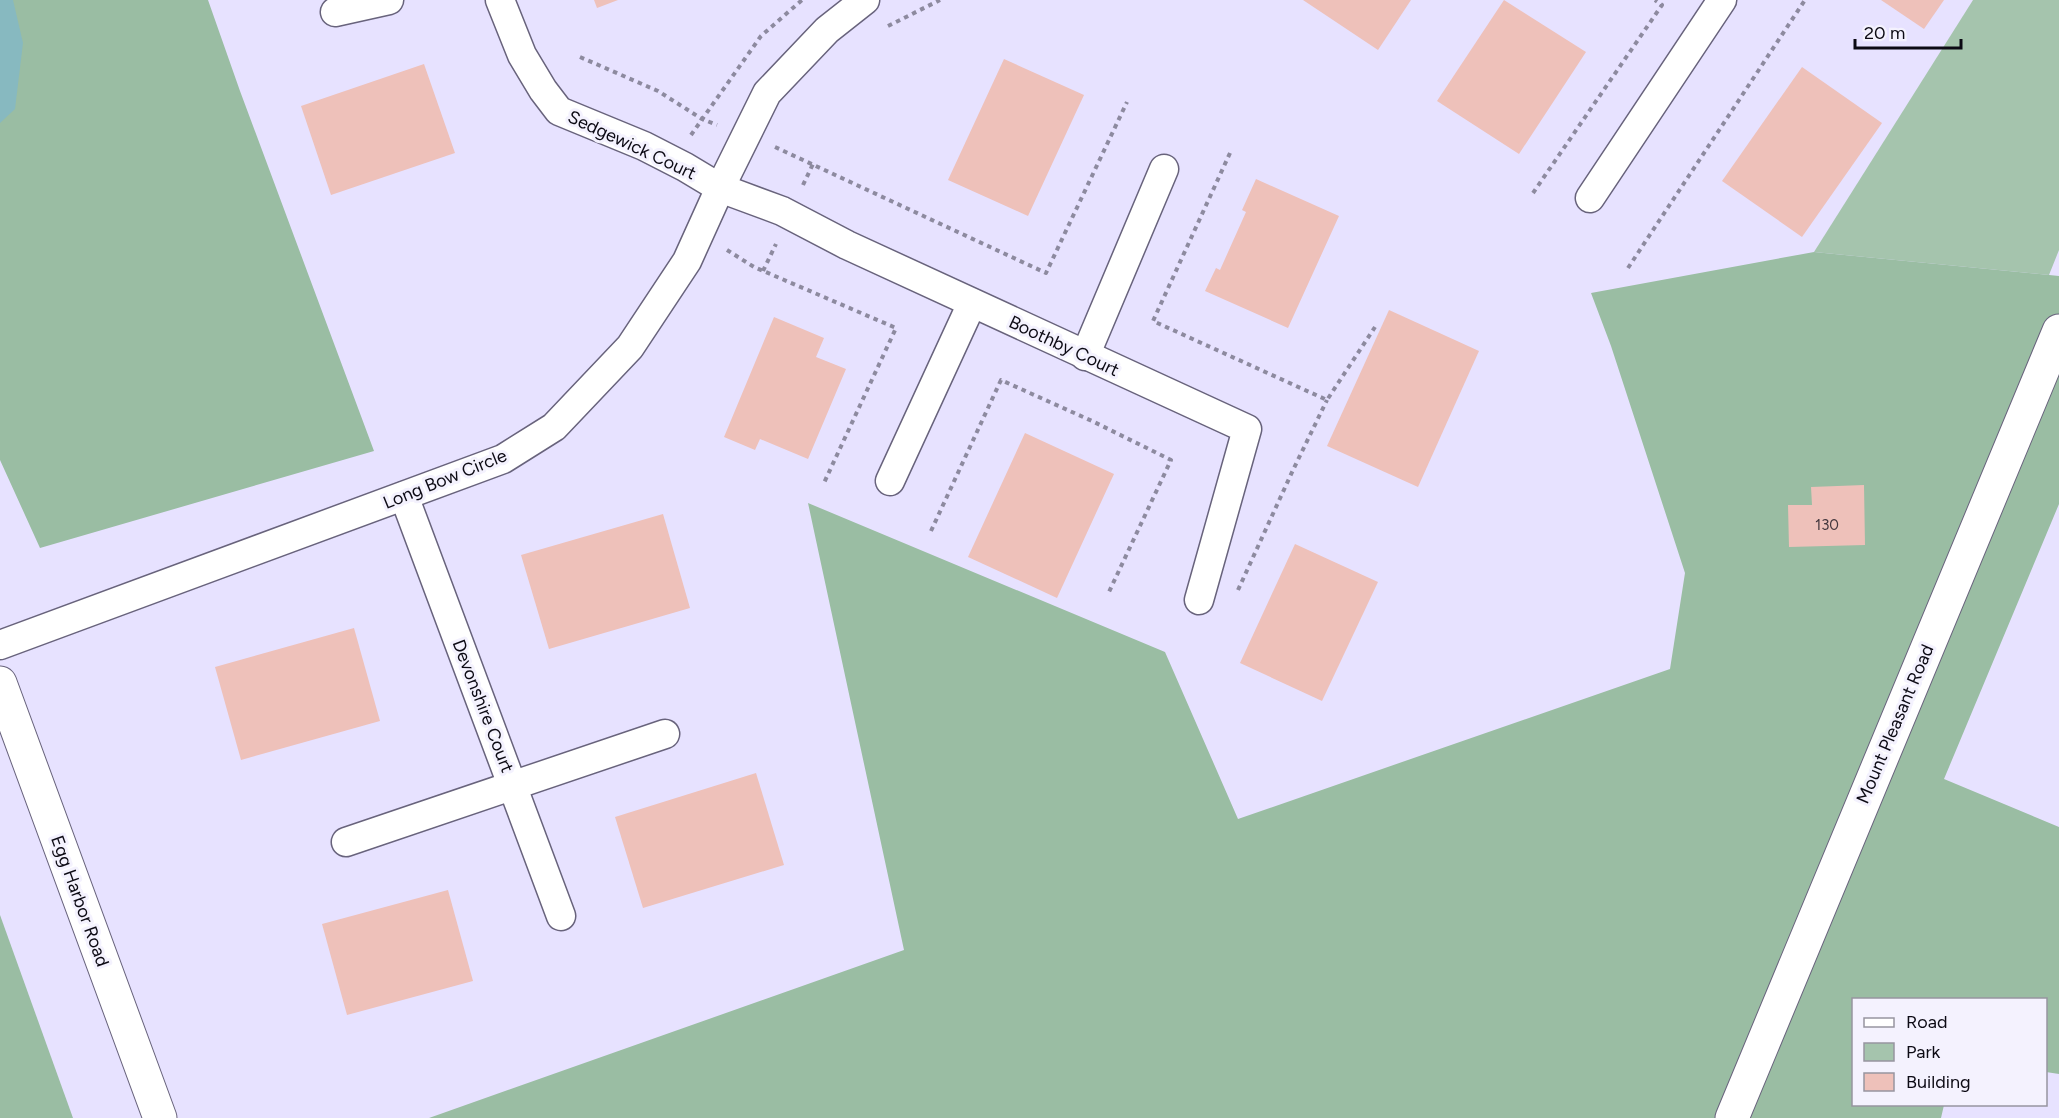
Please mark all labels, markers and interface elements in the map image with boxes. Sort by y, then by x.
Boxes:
scale bar [1855,12,1962,50]
text: 20 m [1864,22,1905,44]
street label: Sedgewick Court [564,106,700,184]
street label: Boothby Court [1005,311,1123,381]
street label: Long Bow Circle [380,444,510,514]
house number: 130 [1815,516,1839,534]
street label: Devonshire Court [447,636,519,776]
street label: Mount Pleasant Road [1852,641,1938,807]
street label: Egg Harbor Road [46,832,114,970]
legend [1852,998,2047,1106]
text: Road [1906,1011,1947,1033]
text: Park [1906,1041,1941,1063]
text: Building [1906,1071,1971,1093]

